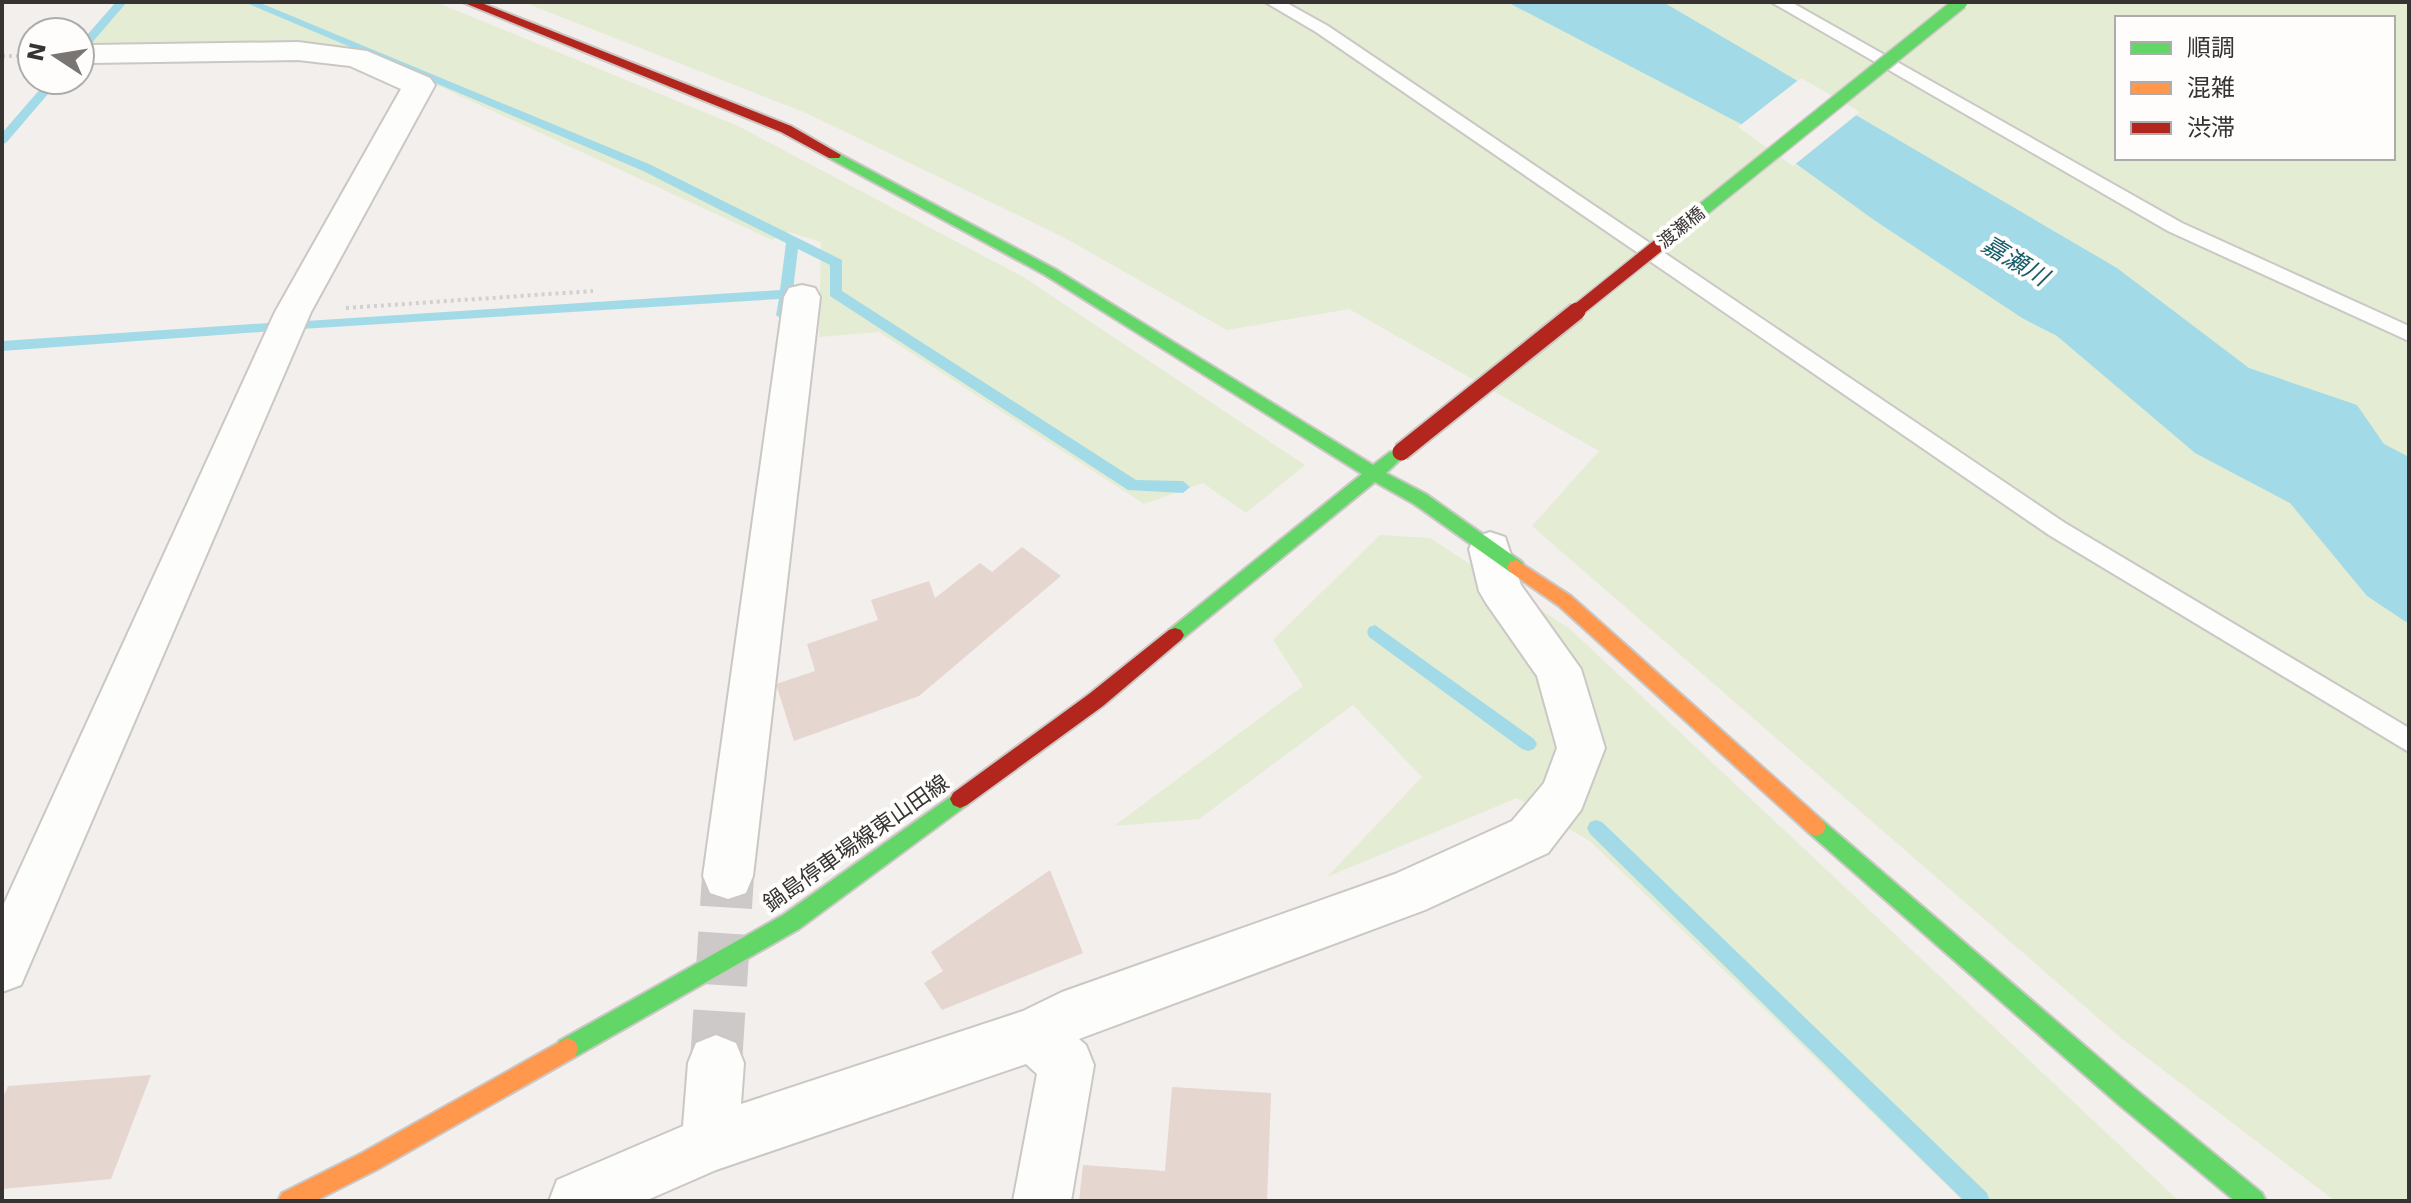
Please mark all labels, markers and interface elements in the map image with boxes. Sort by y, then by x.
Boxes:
north arrow [16,16,96,96]
legend [2115,16,2395,160]
text: 順調 [2187,34,2235,62]
text: N [23,40,51,64]
text: 混雑 [2187,74,2235,102]
text: 渋滞 [2187,114,2235,142]
street label: 渡瀬橋 [1653,202,1709,252]
water label: 嘉瀬川 [1977,230,2056,293]
street label: 鍋島停車場線東山田線 [759,770,953,916]

